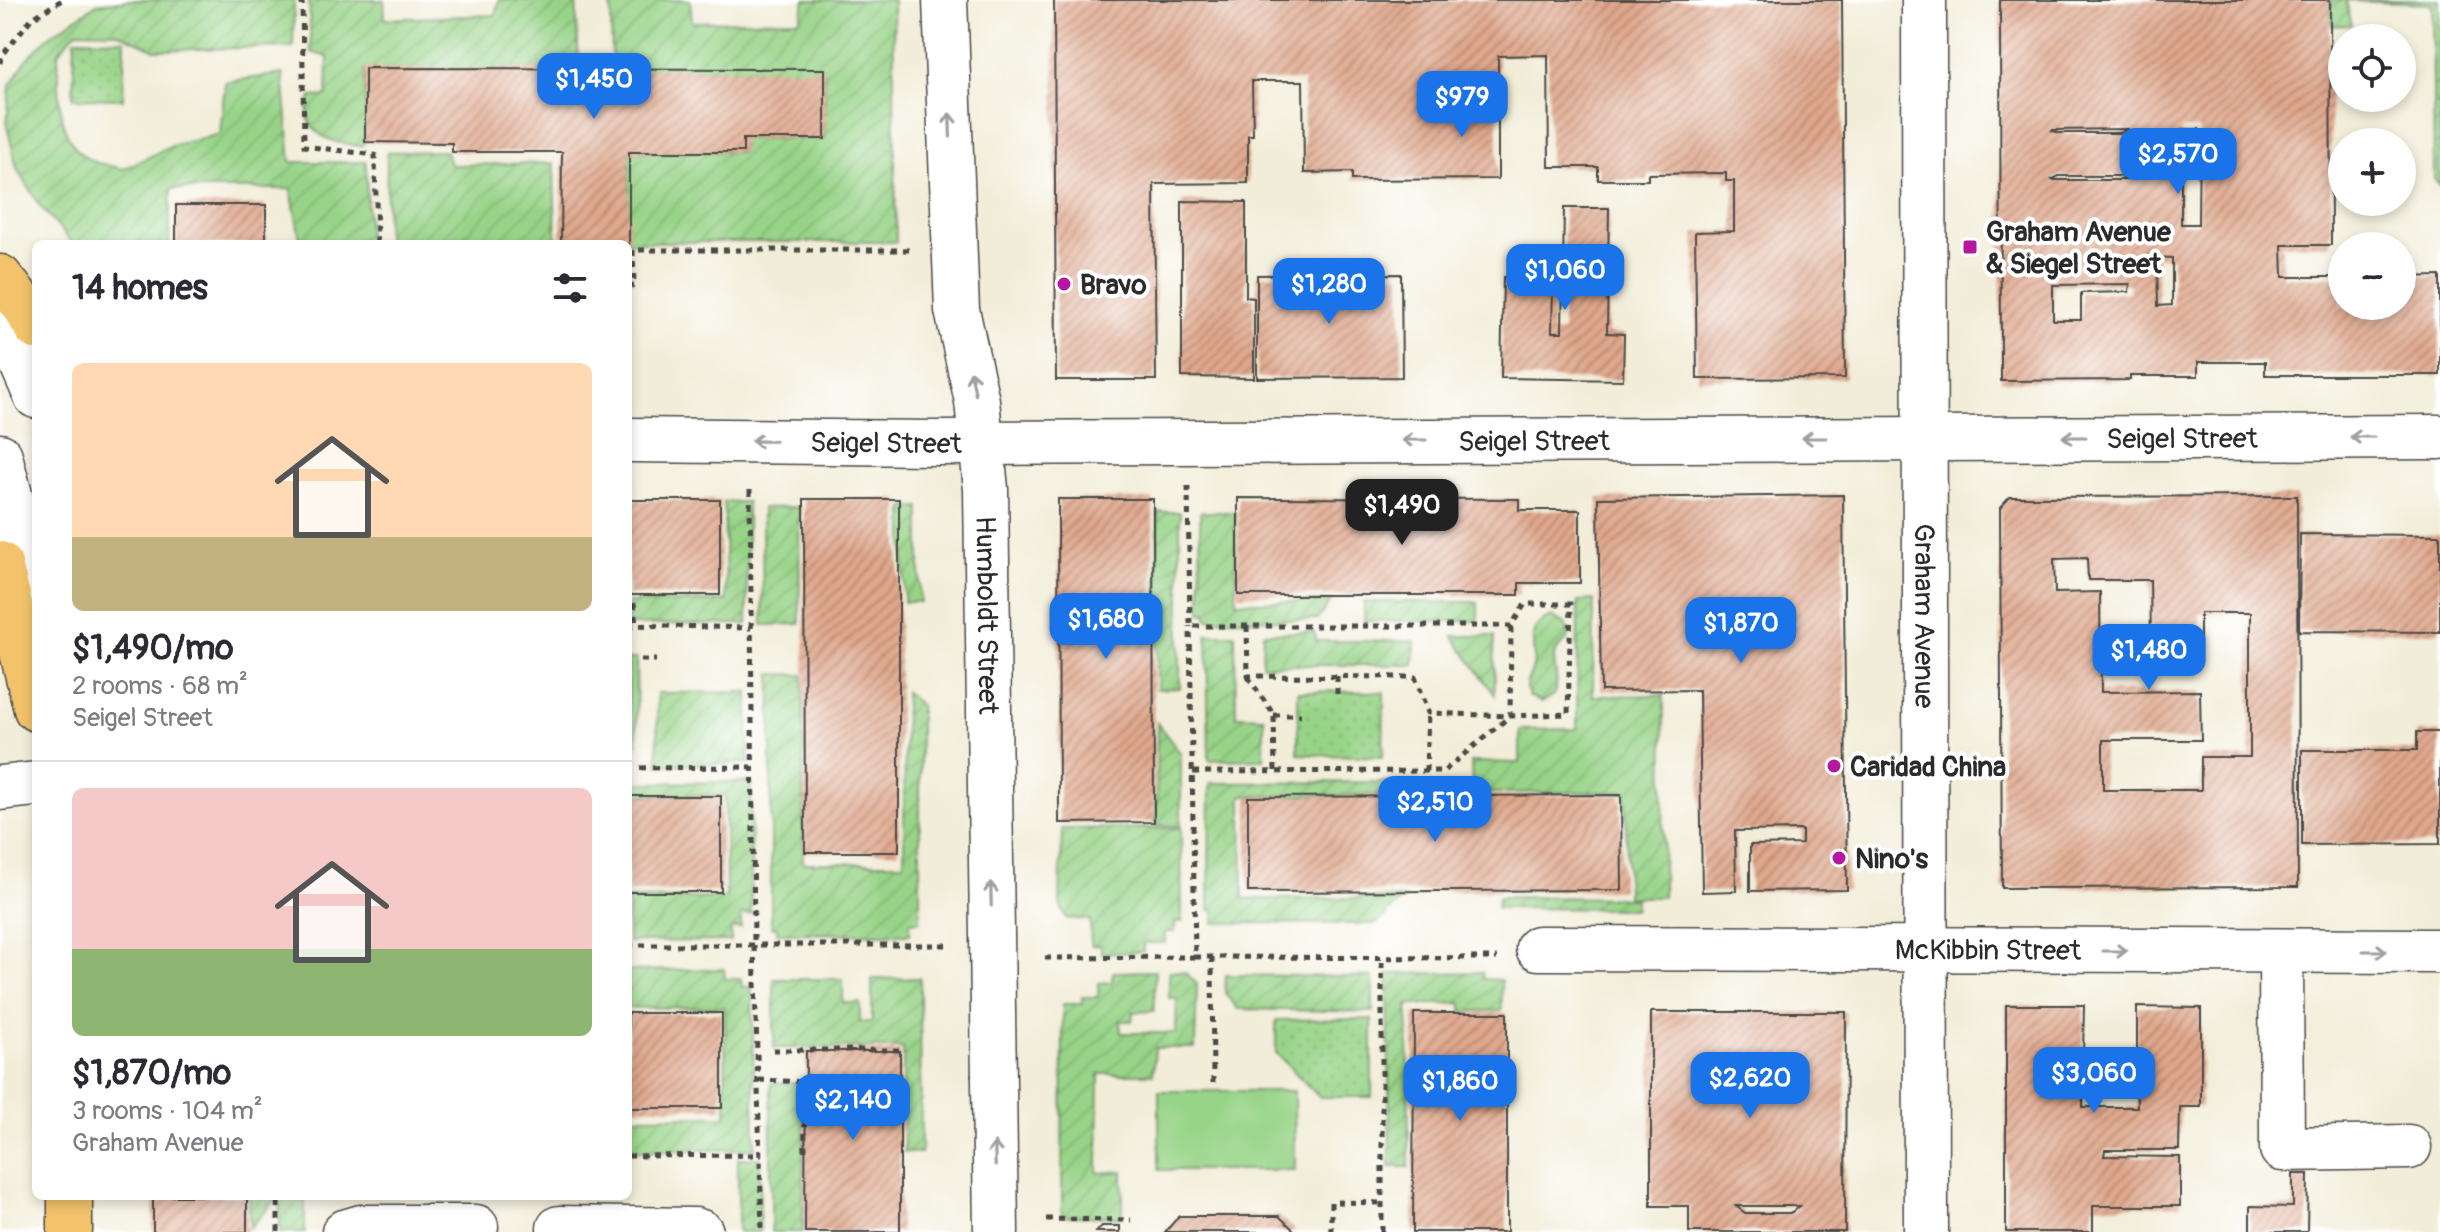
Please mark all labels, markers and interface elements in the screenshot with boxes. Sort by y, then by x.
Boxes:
map controls [2328,24,2416,320]
button: locate [2328,24,2416,112]
pin: $1,450 [529,53,659,121]
text: $1,450 [555,63,633,95]
pin: $979 [1415,71,1509,139]
text: $979 [1435,81,1489,113]
one-way arrow [943,112,958,139]
pin: $2,570 [2113,128,2243,196]
button: + [2328,128,2416,216]
text: $2,570 [2138,138,2218,170]
place label: Graham Avenue & Siegel Street [1986,215,2172,282]
button: − [2328,232,2416,320]
marker: Graham Avenue & Siegel Street [1961,238,1979,256]
pin: $1,060 [1500,244,1630,312]
text: $1,060 [1524,254,1606,286]
pin: $1,280 [1264,258,1394,326]
icon: filters [548,266,592,310]
text: 14 homes [72,267,208,310]
place label: Bravo [1080,268,1147,303]
text: $1,280 [1291,268,1367,300]
marker: Bravo [1055,275,1073,293]
one-way arrow [965,371,980,396]
icon: home [260,415,404,559]
street label: Seigel Street [2106,422,2259,457]
street label: Seigel Street [1458,424,1611,460]
street label: Seigel Street [810,426,963,462]
one-way arrow [2349,429,2376,445]
one-way arrow [1801,430,1828,446]
one-way arrow [2061,430,2088,445]
one-way arrow [1401,432,1428,447]
one-way arrow [750,434,777,449]
pin: $1,490 [1337,479,1467,547]
text: $1,490 [1363,489,1441,521]
street label: Humboldt Street [967,516,1005,715]
street label: Graham Avenue [1906,524,1941,709]
pin: $1,680 [1041,593,1171,661]
pin: $1,870 [1676,597,1806,665]
text: $1,680 [1068,603,1144,635]
text: $1,870 [1703,607,1779,639]
pin: $1,480 [2084,624,2214,692]
text: $1,490/mo [72,627,233,670]
text: $1,480 [2111,634,2187,666]
text: 2 rooms · 68 m² [72,670,248,702]
text: Seigel Street [72,702,213,734]
place label: Caridad China [1850,750,2006,785]
marker: Caridad China [1825,757,1843,775]
pin: $2,510 [1370,776,1500,844]
text: $2,510 [1396,786,1474,818]
icon: home [260,840,404,984]
place label: Nino's [1855,842,1929,877]
marker: Nino's [1830,849,1848,867]
one-way arrow [984,881,999,908]
street label: McKibbin Street [1895,933,2082,969]
one-way arrow [2101,943,2128,959]
one-way arrow [2361,943,2388,959]
pin: $3,060 [2029,1047,2159,1115]
text: $1,870/mo [72,1052,231,1095]
pin: $2,620 [1685,1052,1815,1120]
pin: $1,860 [1395,1055,1525,1123]
text: $3,060 [2051,1057,2137,1089]
text: $2,620 [1709,1062,1791,1094]
text: $1,860 [1422,1065,1498,1097]
pin: $2,140 [788,1074,918,1142]
text: $2,140 [814,1084,892,1116]
text: 3 rooms · 104 m² [72,1095,263,1127]
text: Graham Avenue [72,1127,244,1159]
one-way arrow [987,1141,1003,1168]

